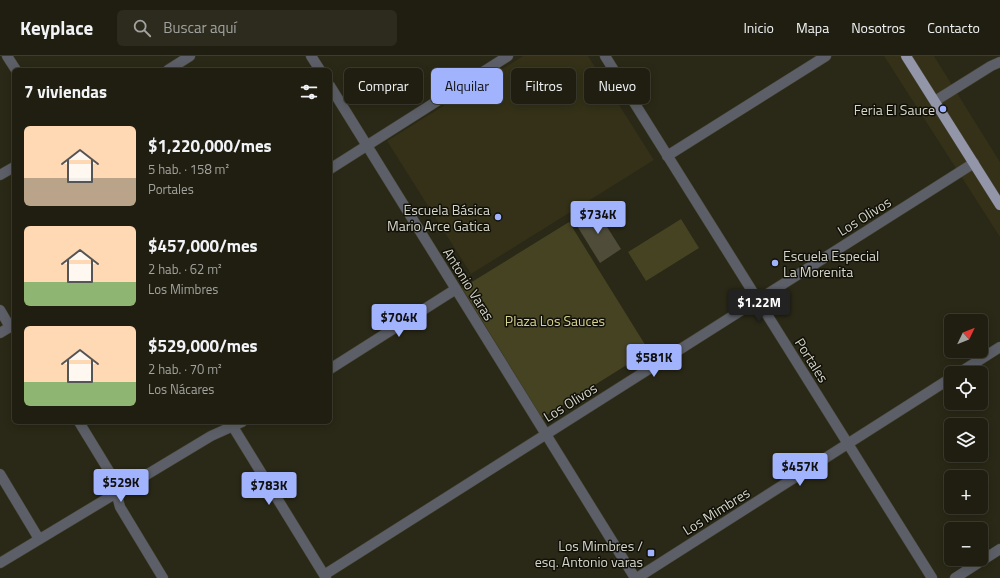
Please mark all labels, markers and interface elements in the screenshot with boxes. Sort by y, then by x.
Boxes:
search box [117,10,397,46]
text: Keyplace [20,13,93,42]
text: Buscar aquí [163,16,237,39]
icon: search [131,17,153,39]
text: Inicio [743,17,774,38]
text: Mapa [796,17,829,38]
text: Nosotros [851,17,905,38]
text: Contacto [927,17,980,38]
chip: Comprar [344,68,423,104]
chip: Alquilar [431,68,503,104]
chip: Filtros [511,68,576,104]
chip: Nuevo [584,68,650,104]
text: 7 viviendas [24,79,107,105]
icon: filters [298,81,320,103]
place label: Feria El Sauce [854,99,935,120]
marker: Feria El Sauce [938,104,948,114]
text: $1,220,000/mes [148,133,272,159]
icon: home [56,142,104,190]
text: 5 hab. · 158 m² [148,159,229,179]
text: Portales [148,179,194,199]
street label: Los Olivos [833,191,895,241]
place label: Escuela Básica Mario Arce Gatica [387,199,490,236]
pin: $734K [570,201,626,235]
text: $734K [580,204,616,224]
marker: Escuela Básica Mario Arce Gatica [493,212,503,222]
text: $457,000/mes [148,233,258,259]
icon: home [56,242,104,290]
street label: Antonio Varas [438,244,500,324]
place label: Escuela Especial La Morenita [783,245,879,282]
marker: Escuela Especial La Morenita [770,258,780,268]
text: 2 hab. · 62 m² [148,259,222,279]
text: Los Mimbres [148,279,218,299]
pin: $1.22M [726,289,792,323]
text: $1.22M [737,292,781,312]
pin: $704K [371,304,427,338]
text: $704K [381,307,417,327]
park label: Plaza Los Sauces [505,310,605,331]
north arrow [944,314,988,358]
map controls [944,314,988,566]
text: $529,000/mes [148,333,258,359]
street label: Portales [790,334,834,386]
icon: home [56,342,104,390]
pin: $581K [626,344,682,378]
text: $581K [636,347,672,367]
text: 2 hab. · 70 m² [148,359,222,379]
button: locate [944,366,988,410]
street label: Los Olivos [539,377,601,427]
text: Los Nácares [148,379,214,399]
button: layers [944,418,988,462]
pin: $457K [772,453,828,487]
text: $457K [782,456,818,476]
pin: $529K [93,469,149,503]
button: + [944,470,988,514]
text: $529K [103,472,139,492]
pin: $783K [241,472,297,506]
text: $783K [251,475,287,495]
street label: Los Mimbres [678,482,754,540]
button: − [944,522,988,566]
place label: Los Mimbres / esq. Antonio varas [535,535,643,572]
marker: Los Mimbres / esq. Antonio varas [646,548,656,558]

